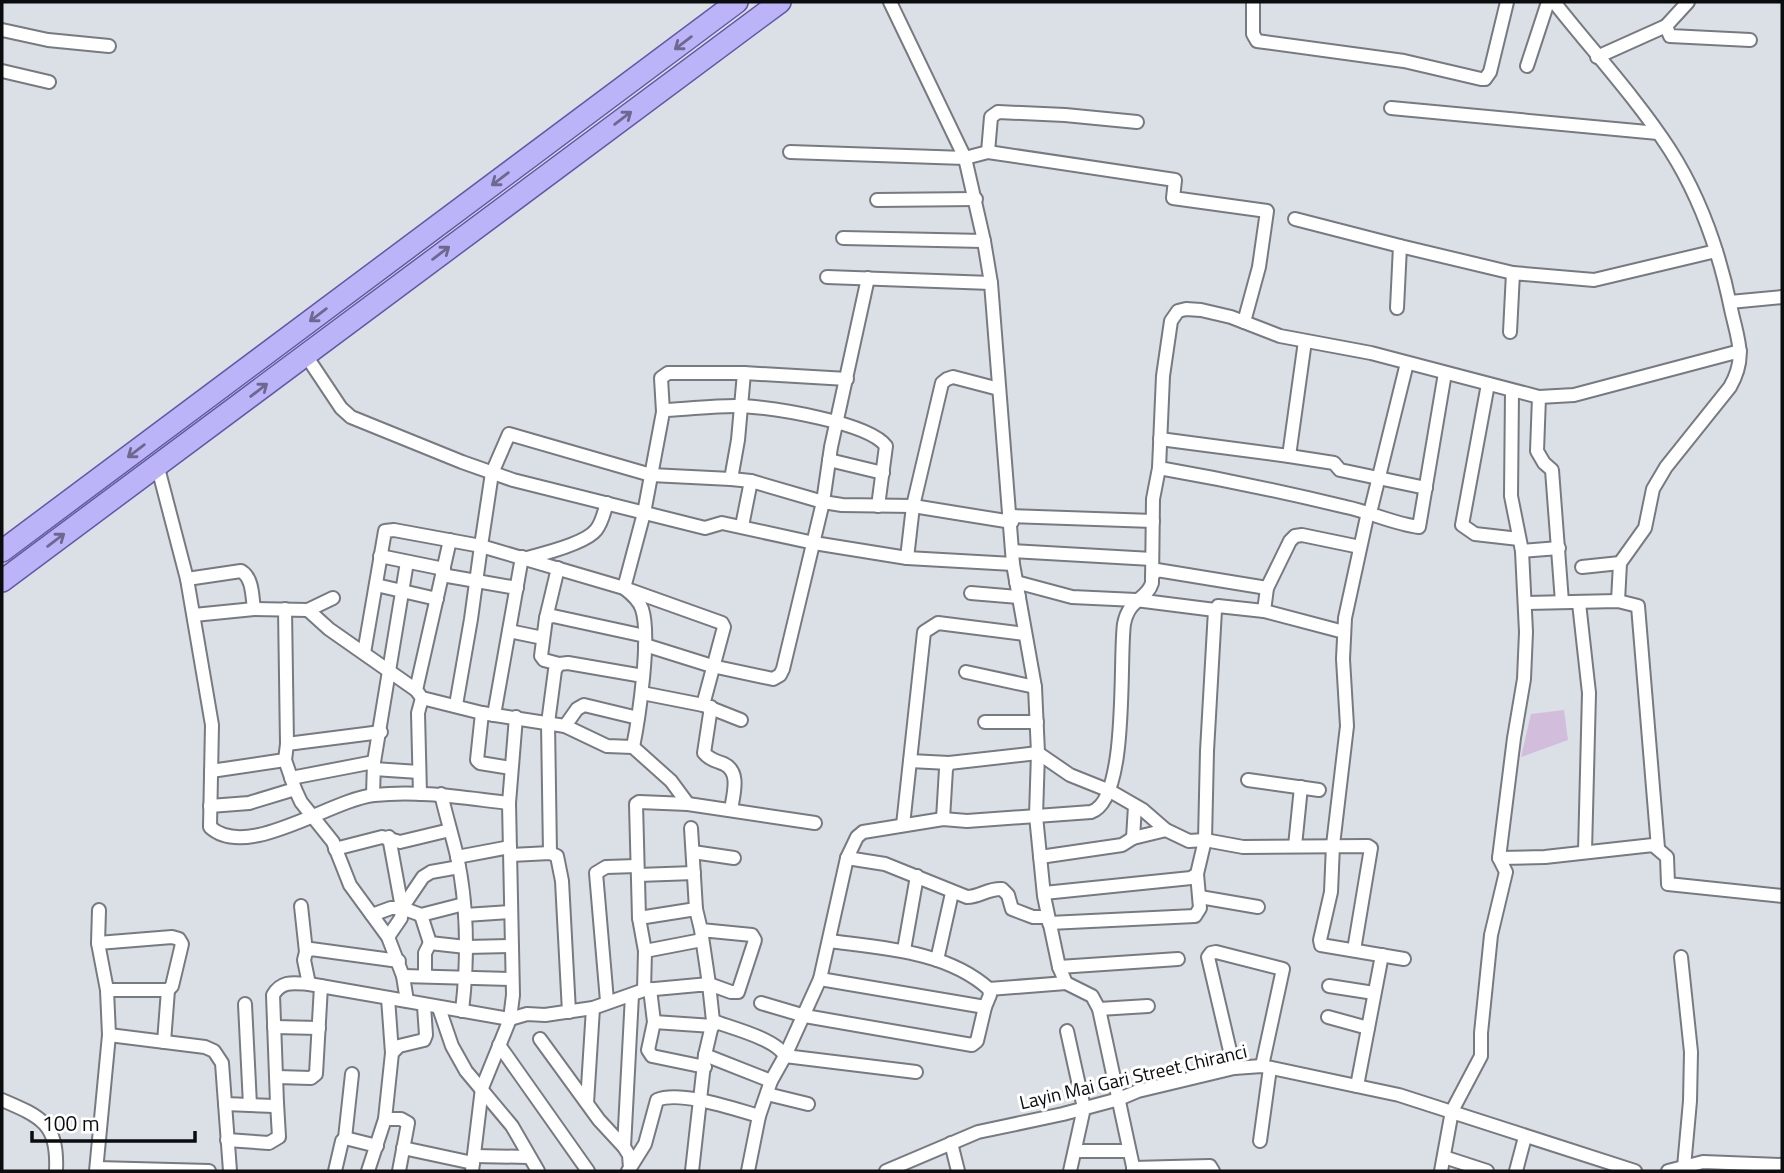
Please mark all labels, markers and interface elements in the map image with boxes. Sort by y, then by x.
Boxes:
one-way arrow [674,35,692,50]
one-way arrow [614,111,633,126]
one-way arrow [491,171,510,186]
one-way arrow [431,246,450,261]
one-way arrow [309,307,328,322]
one-way arrow [249,382,267,397]
one-way arrow [127,443,145,458]
one-way arrow [47,533,65,548]
street label: Layin Mai Gari Street Chiranci [1016,1036,1250,1116]
scale bar [32,1100,194,1144]
text: 100 m [42,1107,99,1139]

